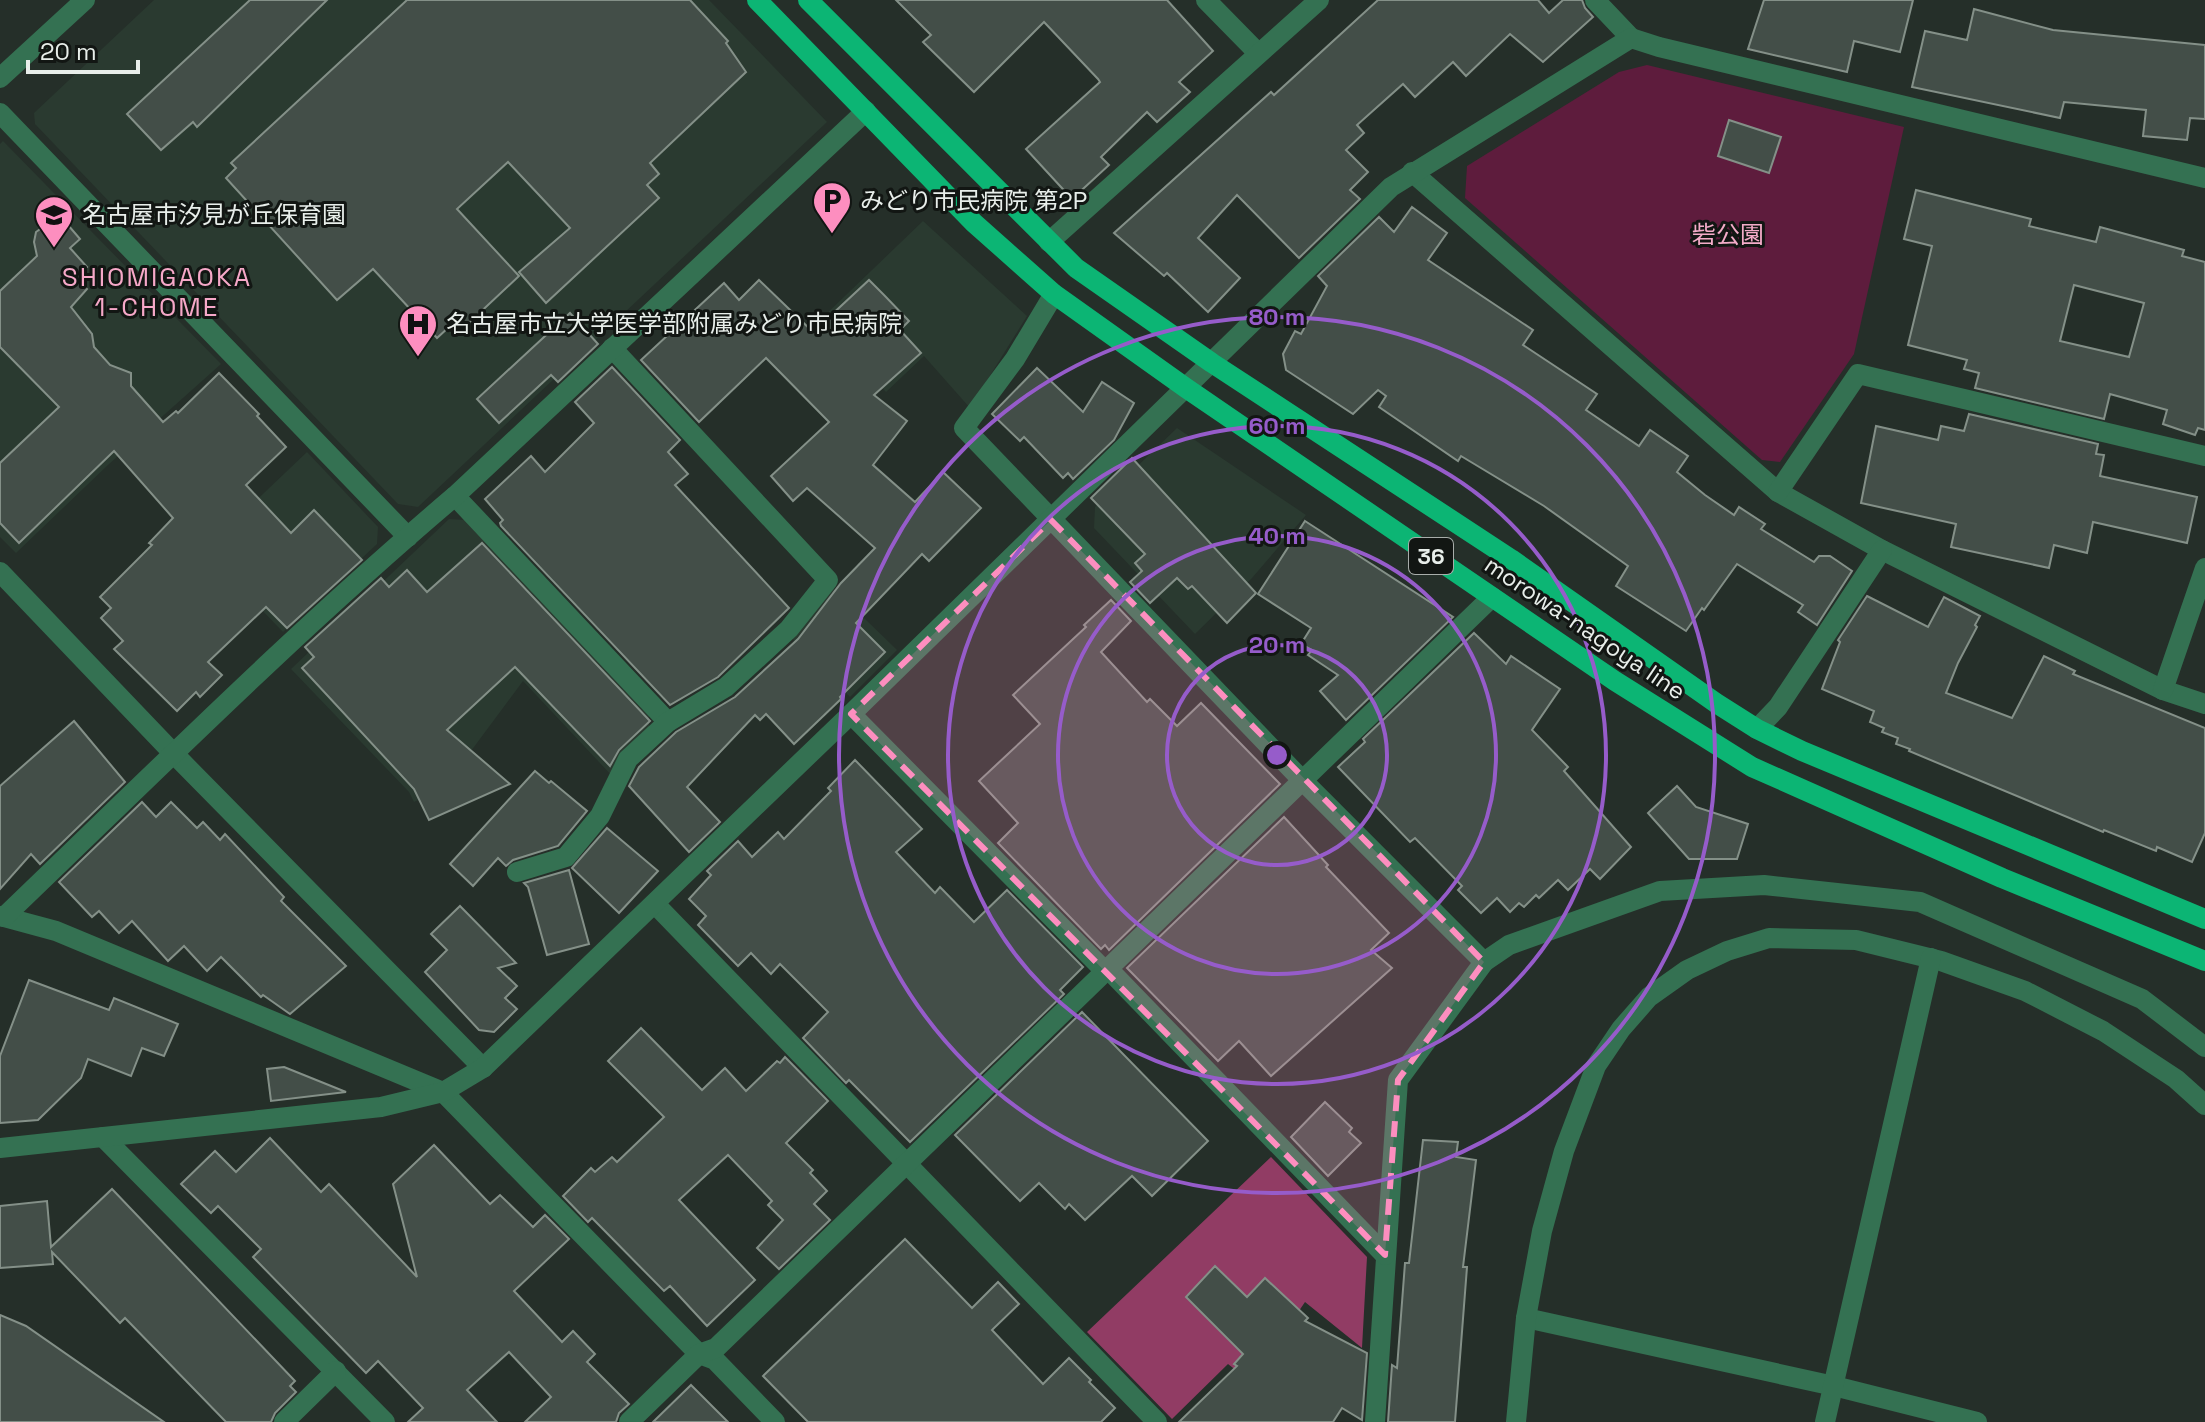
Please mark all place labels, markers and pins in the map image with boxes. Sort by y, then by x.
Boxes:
parking icon: みどり市民病院 第2P [811,180,853,235]
place label: みどり市民病院 第2P [860,185,1087,216]
school or university icon: 名古屋市汐見が丘保育園 [33,194,75,249]
place label: 名古屋市汐見が丘保育園 [82,199,346,230]
hospital icon: 名古屋市立大学医学部附属みどり市民病院 [397,303,439,358]
place label: 名古屋市立大学医学部附属みどり市民病院 [446,308,902,339]
centre of rings [1263,741,1291,769]

